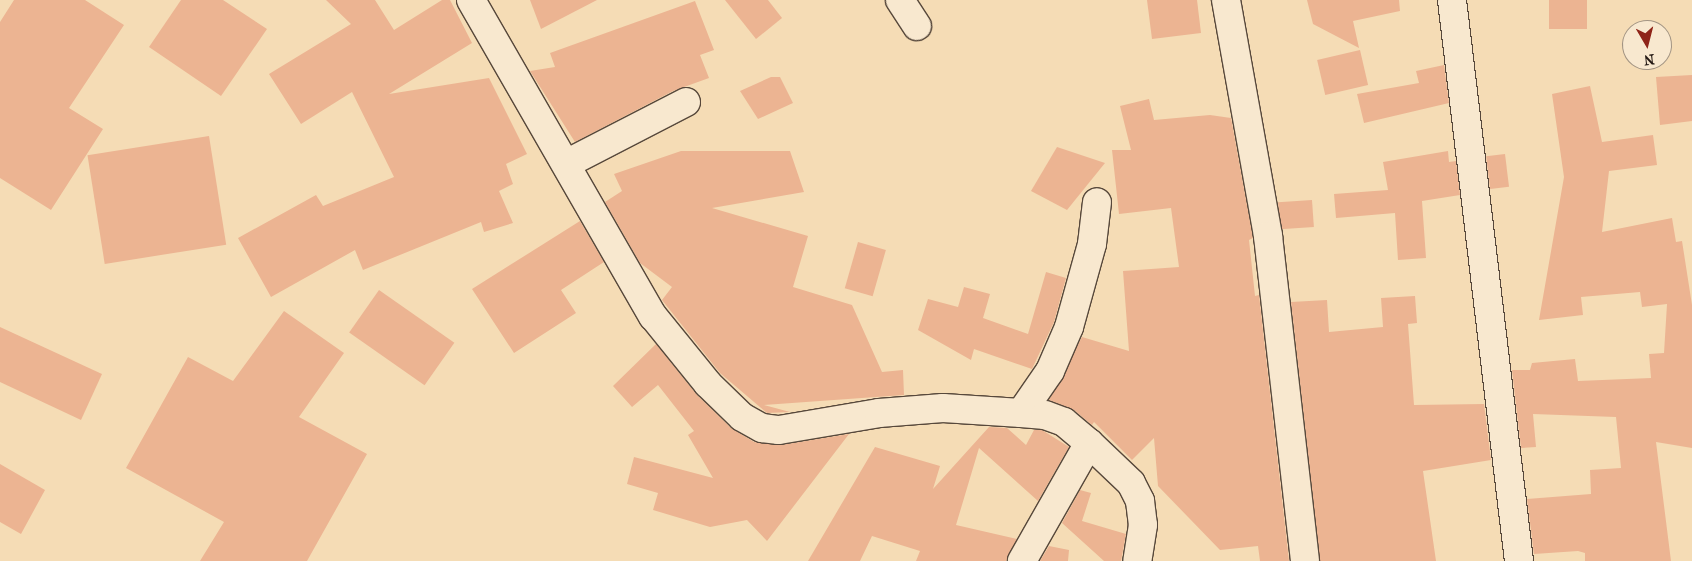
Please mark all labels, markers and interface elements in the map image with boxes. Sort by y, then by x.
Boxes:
north arrow [1622,20,1672,70]
text: N [1643,50,1655,69]

